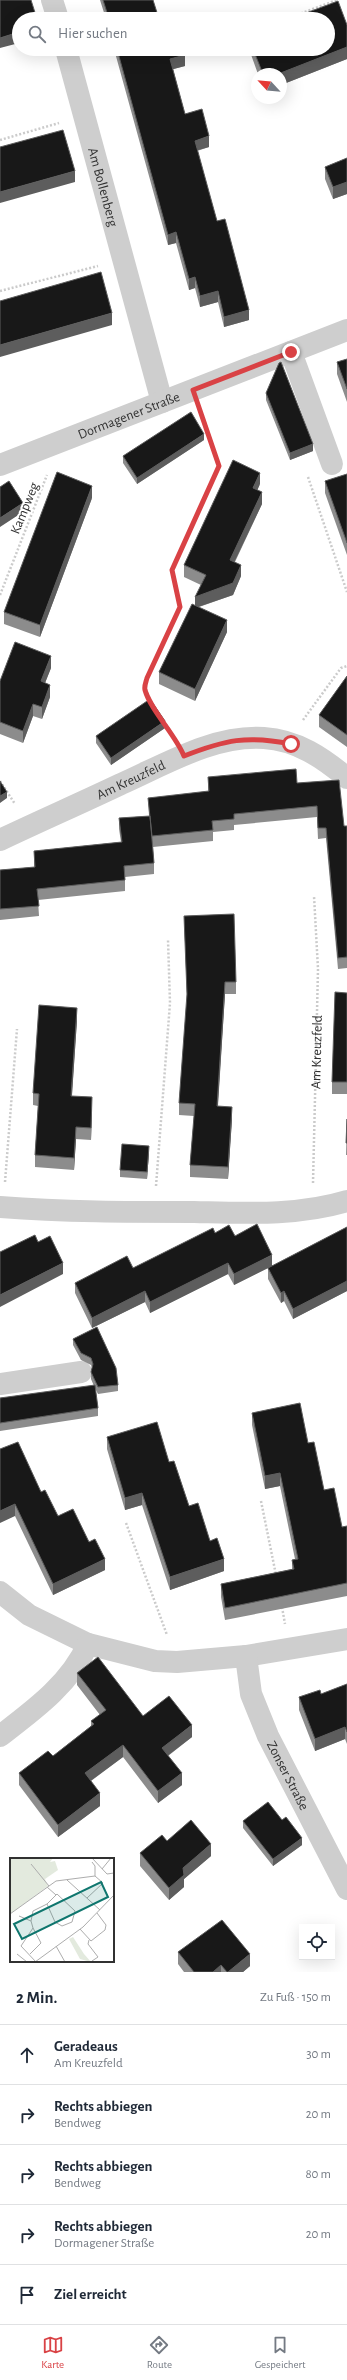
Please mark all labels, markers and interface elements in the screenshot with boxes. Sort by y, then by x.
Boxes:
search box [12,12,335,56]
icon: search [26,23,48,45]
text: Hier suchen [58,26,128,41]
north arrow [251,68,287,104]
street label: Am Bollenberg [85,146,120,229]
route end [282,343,300,361]
street label: Dormagener Straße [76,390,182,442]
street label: Kampweg [8,480,42,536]
route start [282,735,300,753]
street label: Am Kreuzfeld [95,758,168,802]
street label: Am Kreuzfeld [309,1015,325,1089]
street label: Zonser Straße [264,1739,311,1813]
inset map [10,1858,114,1962]
map controls [299,1924,335,1960]
button: locate [299,1924,335,1960]
text: 2 Min. [16,1989,57,2006]
text: Zu Fuß · 150 m [260,1991,331,2004]
text: Geradeaus [54,2039,118,2054]
icon: ahead [16,2044,38,2066]
text: 30 m [306,2048,331,2061]
text: Am Kreuzfeld [54,2057,123,2070]
text: Rechts abbiegen [54,2099,152,2114]
icon: right [16,2104,38,2126]
text: 20 m [306,2108,331,2121]
text: Bendweg [54,2117,101,2130]
text: Rechts abbiegen [54,2159,152,2174]
icon: right [16,2164,38,2186]
text: 80 m [305,2168,331,2181]
text: Bendweg [54,2177,101,2190]
text: Rechts abbiegen [54,2219,152,2234]
icon: right [16,2224,38,2246]
text: 20 m [306,2228,331,2241]
text: Dormagener Straße [54,2237,154,2250]
icon: arrive [16,2284,38,2306]
text: Ziel erreicht [54,2287,127,2302]
tab: Karte [41,2334,64,2371]
tab: Route [147,2334,172,2371]
tab: Gespeichert [255,2334,306,2371]

